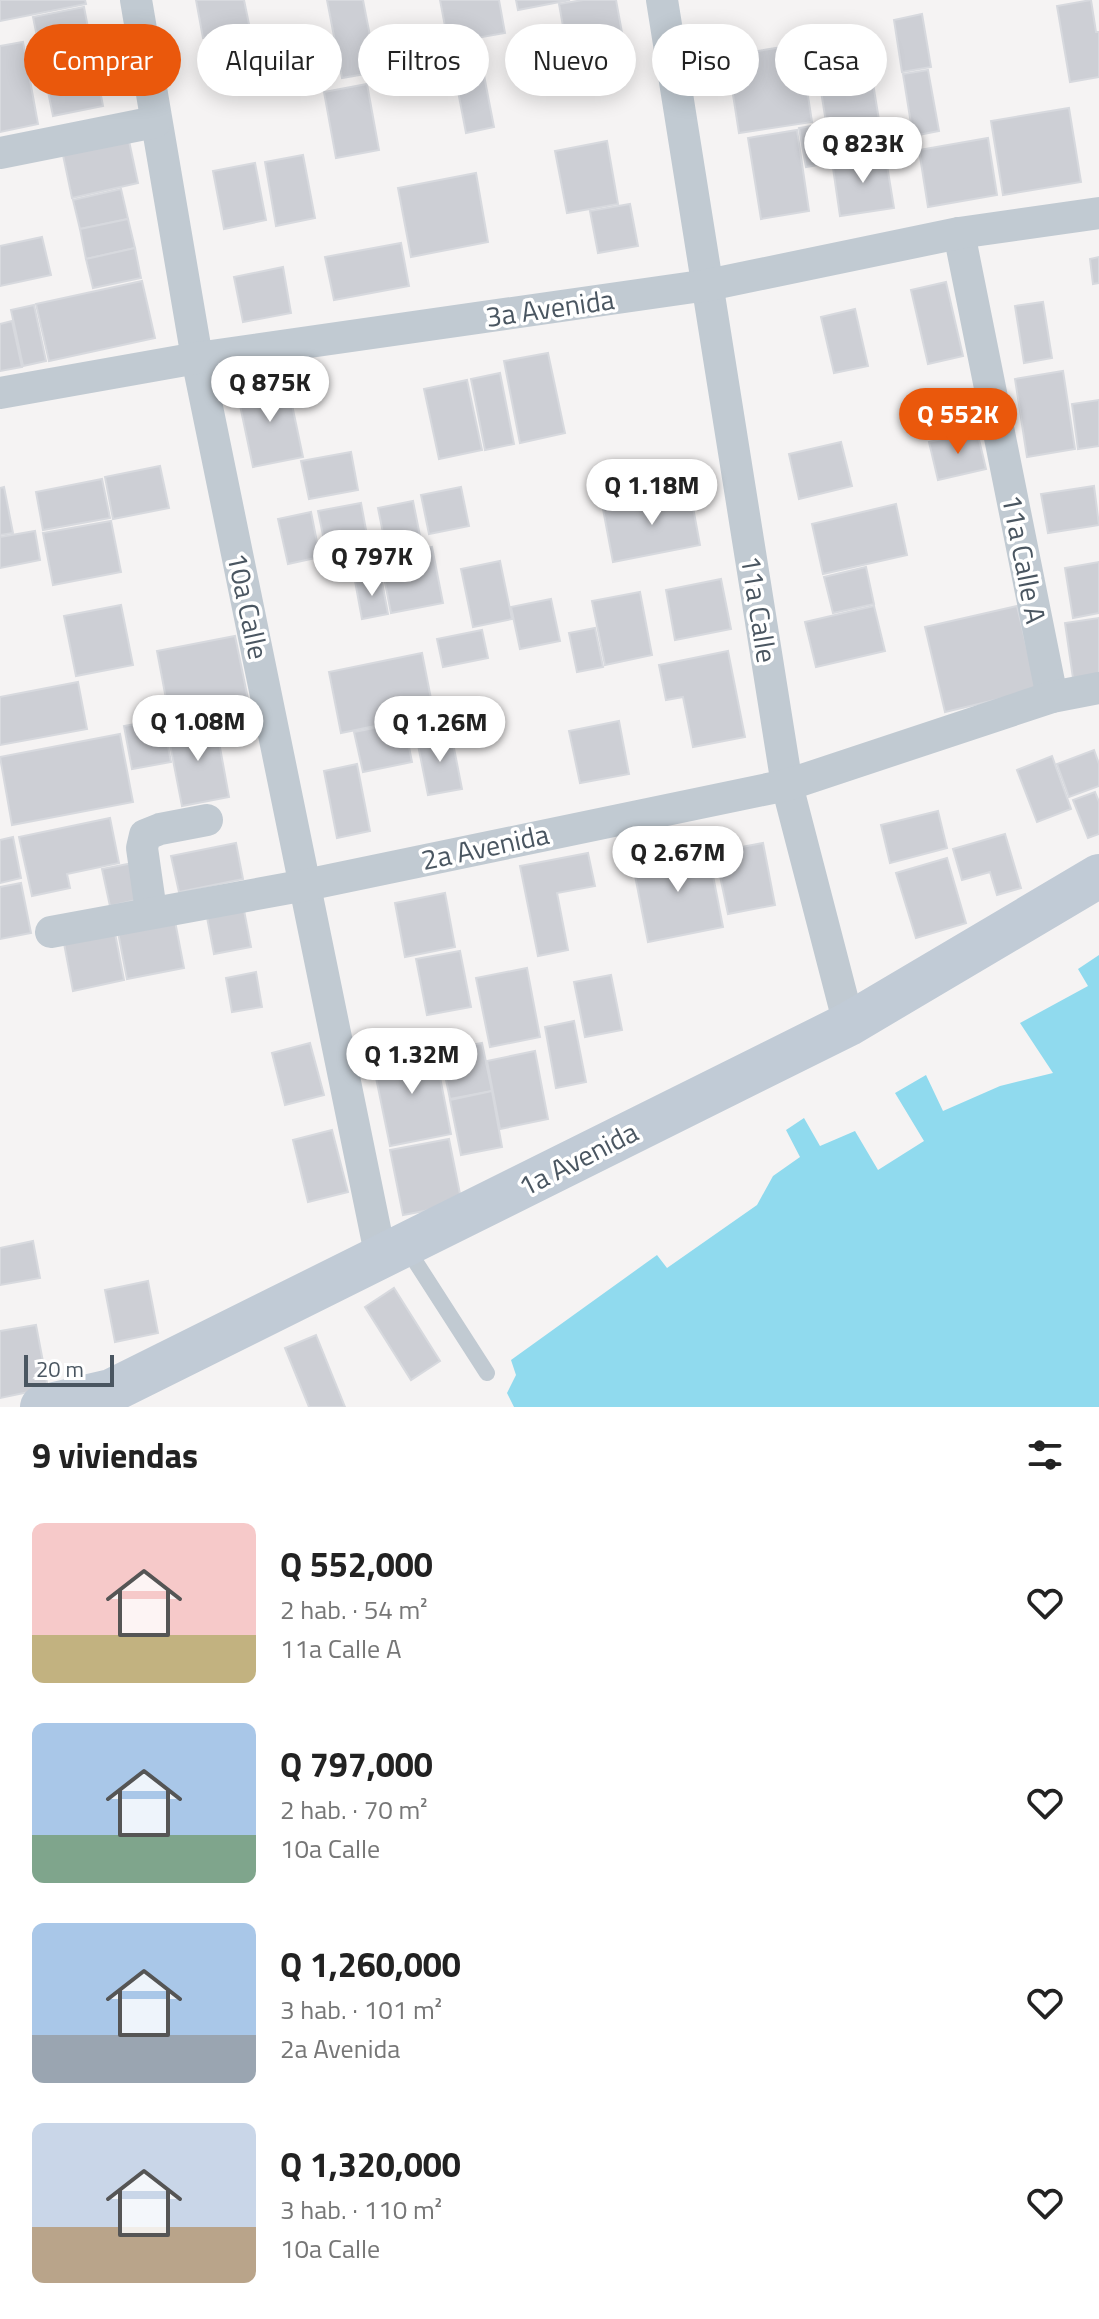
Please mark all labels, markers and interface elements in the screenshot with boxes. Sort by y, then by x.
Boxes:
chip: Comprar [24,24,181,96]
chip: Alquilar [197,24,342,96]
chip: Filtros [358,24,489,96]
chip: Nuevo [505,24,636,96]
chip: Piso [652,24,759,96]
chip: Casa [775,24,887,96]
pin: Q 823K [798,117,928,185]
text: Q 823K [822,123,904,162]
street label: 3a Avenida [483,277,617,338]
pin: Q 875K [205,356,335,424]
text: Q 875K [229,362,311,401]
pin: Q 552K [893,388,1023,456]
text: Q 552K [917,394,999,433]
pin: Q 1.18M [578,459,726,527]
text: Q 1.18M [604,465,700,504]
street label: 11a Calle A [991,491,1058,627]
pin: Q 797K [307,530,437,598]
text: Q 797K [331,536,413,575]
street label: 10a Calle [216,549,281,663]
street label: 11a Calle [730,552,789,666]
pin: Q 1.08M [124,695,272,763]
pin: Q 1.26M [366,696,514,764]
text: Q 1.08M [150,701,246,740]
text: Q 1.26M [392,702,488,741]
street label: 2a Avenida [417,812,553,881]
pin: Q 2.67M [604,826,752,894]
text: Q 2.67M [630,832,726,871]
pin: Q 1.32M [338,1028,486,1096]
text: Q 1.32M [364,1034,460,1073]
street label: 1a Avenida [510,1110,645,1207]
scale bar [24,1351,114,1387]
text: 20 m [36,1352,84,1386]
text: 9 viviendas [32,1429,198,1481]
icon: filters [1023,1433,1067,1477]
text: Q 552,000 [280,1538,433,1590]
icon: home [96,1555,192,1651]
icon: heart [1023,1581,1067,1625]
text: 2 hab. · 54 m² [280,1590,428,1629]
text: 11a Calle A [280,1629,401,1668]
text: Q 797,000 [280,1738,433,1790]
icon: home [96,1755,192,1851]
icon: heart [1023,1781,1067,1825]
text: 2 hab. · 70 m² [280,1790,428,1829]
text: 10a Calle [280,1829,380,1868]
text: Q 1,260,000 [280,1938,461,1990]
icon: home [96,1955,192,2051]
icon: heart [1023,1981,1067,2025]
text: 3 hab. · 101 m² [280,1990,442,2029]
text: 2a Avenida [280,2029,400,2068]
text: Q 1,320,000 [280,2138,461,2190]
icon: home [96,2155,192,2251]
icon: heart [1023,2181,1067,2225]
text: 3 hab. · 110 m² [280,2190,442,2229]
text: 10a Calle [280,2229,380,2268]

